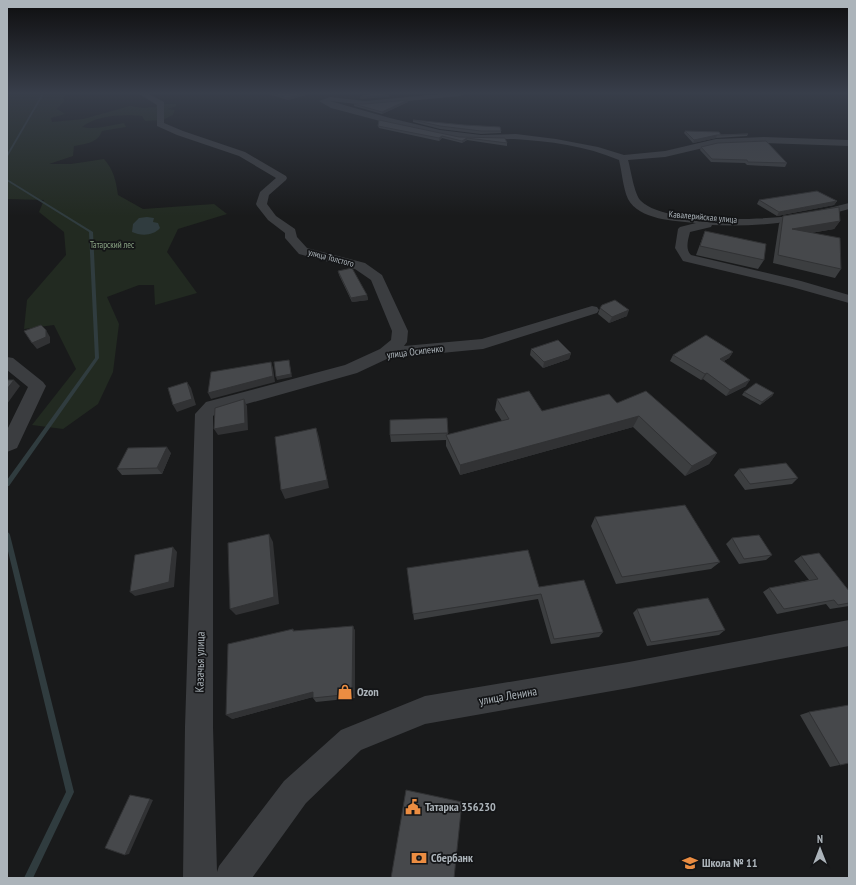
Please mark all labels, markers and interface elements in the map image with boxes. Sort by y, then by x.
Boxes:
street label: Кавалерийская улица [668,208,738,225]
park label: Татарский лес [90,239,135,250]
street label: улица Толстого [307,246,355,269]
street label: улица Осипенко [386,342,444,361]
street label: Казачья улица [191,631,208,692]
shop icon: Ozon [336,683,354,701]
street label: улица Ленина [478,683,538,708]
place label: Ozon [357,684,379,699]
public building icon: Татарка 356230 [404,798,422,816]
place label: Татарка 356230 [425,799,496,814]
north arrow [800,829,840,869]
text: N [817,832,823,846]
bank icon: Сбербанк [410,849,428,867]
place label: Сбербанк [431,850,473,865]
school or university icon: Школа № 11 [681,854,699,872]
place label: Школа № 11 [702,855,758,870]

